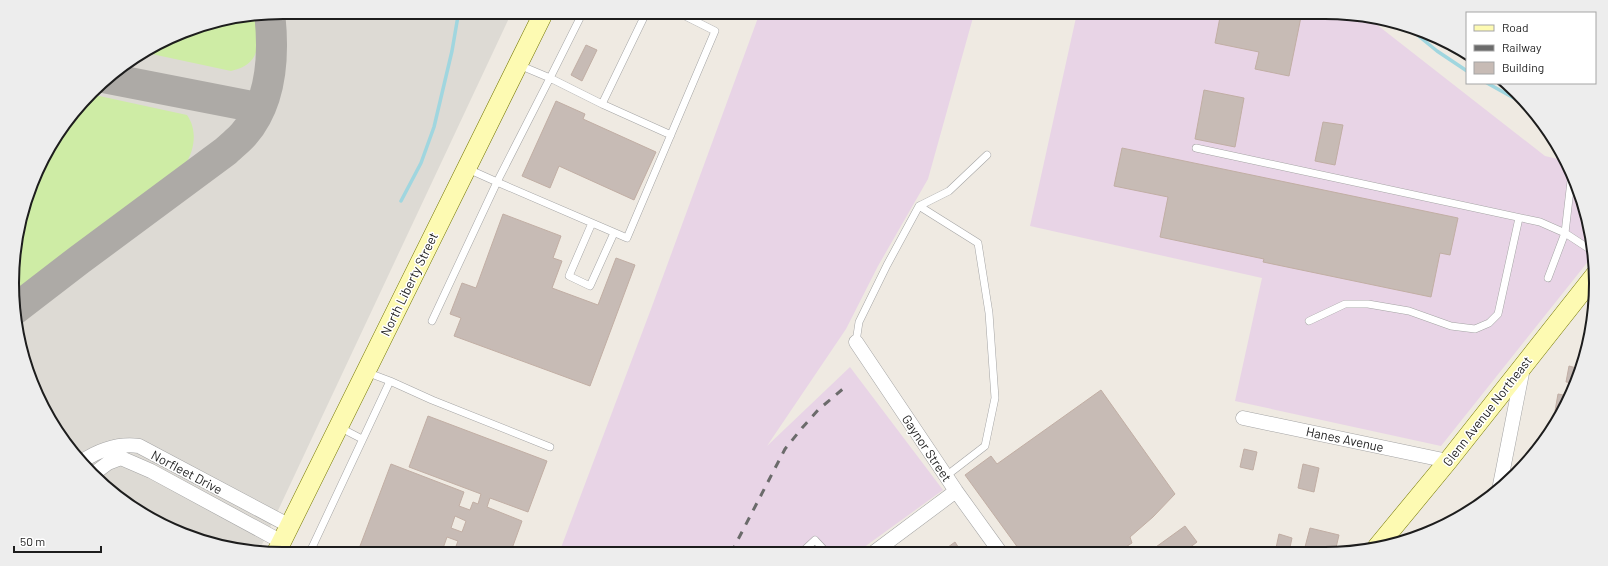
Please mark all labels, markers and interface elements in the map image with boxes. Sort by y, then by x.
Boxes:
legend [1466,12,1596,84]
text: Road [1502,20,1529,34]
text: Railway [1502,40,1542,54]
text: Building [1502,60,1544,74]
street label: North Liberty Street [377,229,441,339]
street label: Glenn Avenue Northeast [1439,353,1535,469]
street label: Gaynor Street [899,411,955,485]
street label: Hanes Avenue [1305,423,1385,455]
street label: Norfleet Drive [149,447,225,497]
scale bar [14,528,101,554]
text: 50 m [20,534,45,548]

